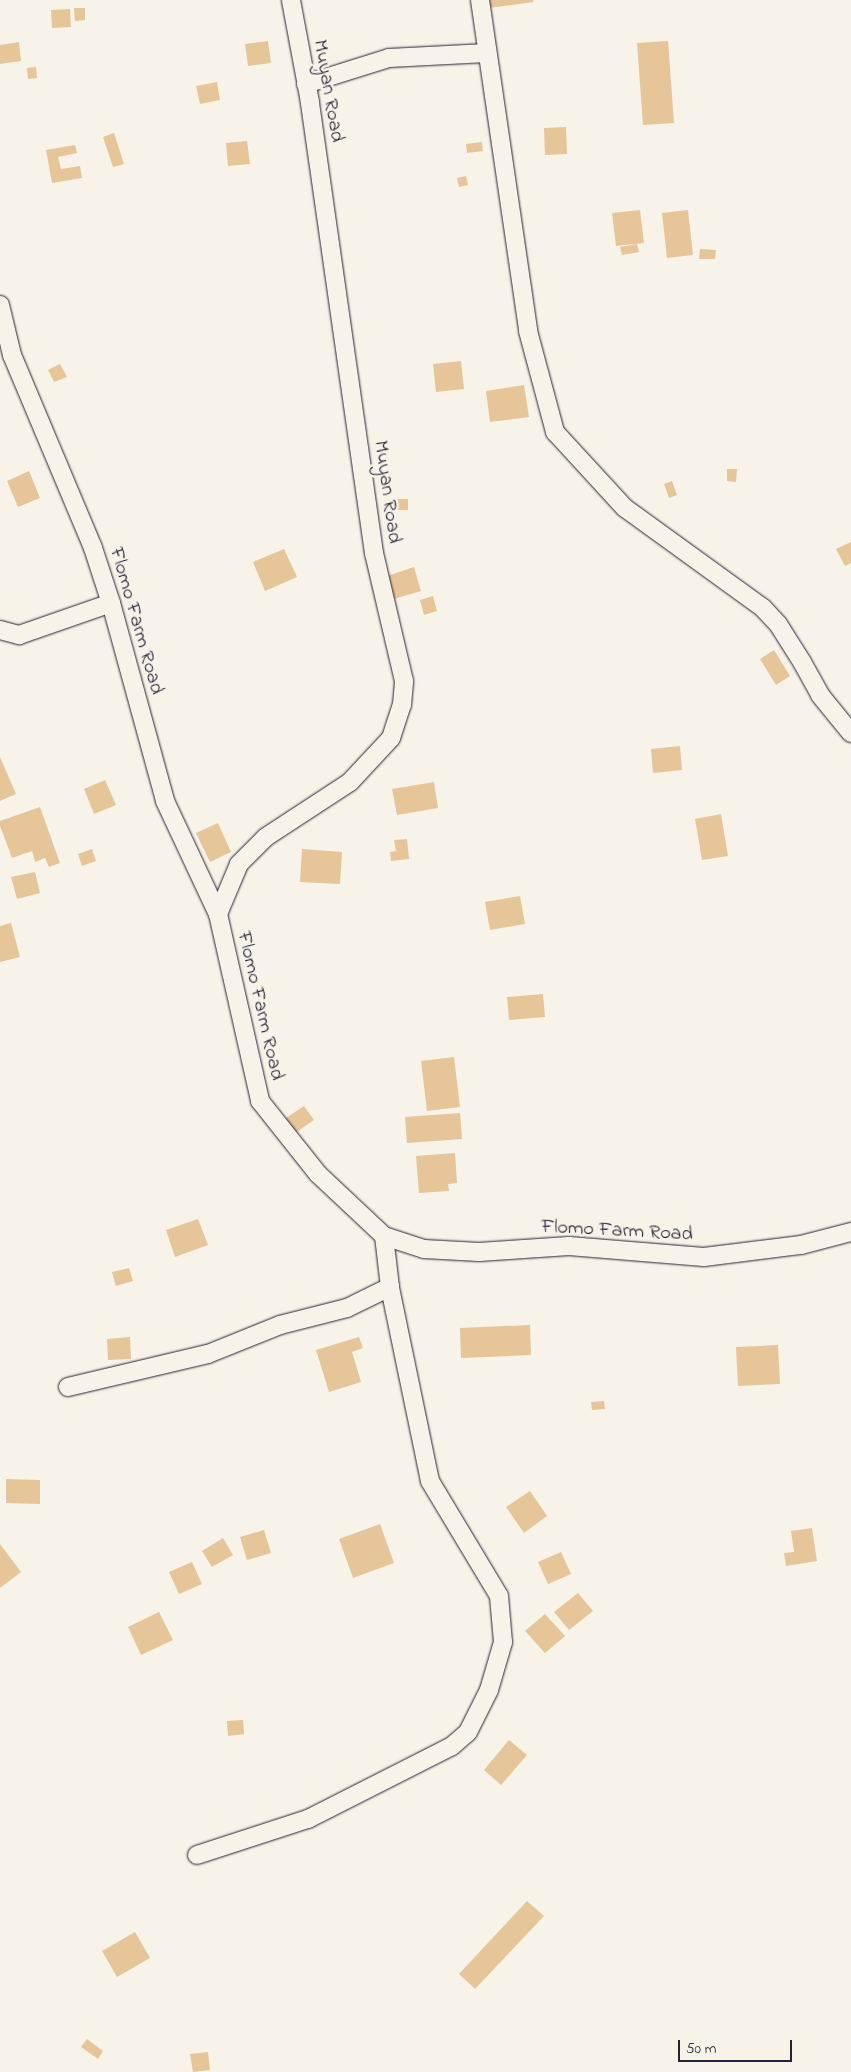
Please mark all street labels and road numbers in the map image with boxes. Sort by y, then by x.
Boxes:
street label: Muyan Road [307,38,349,144]
street label: Muyan Road [368,439,406,545]
street label: Flomo Farm Road [104,545,168,697]
street label: Flomo Farm Road [231,929,289,1083]
street label: Flomo Farm Road [541,1215,693,1247]

